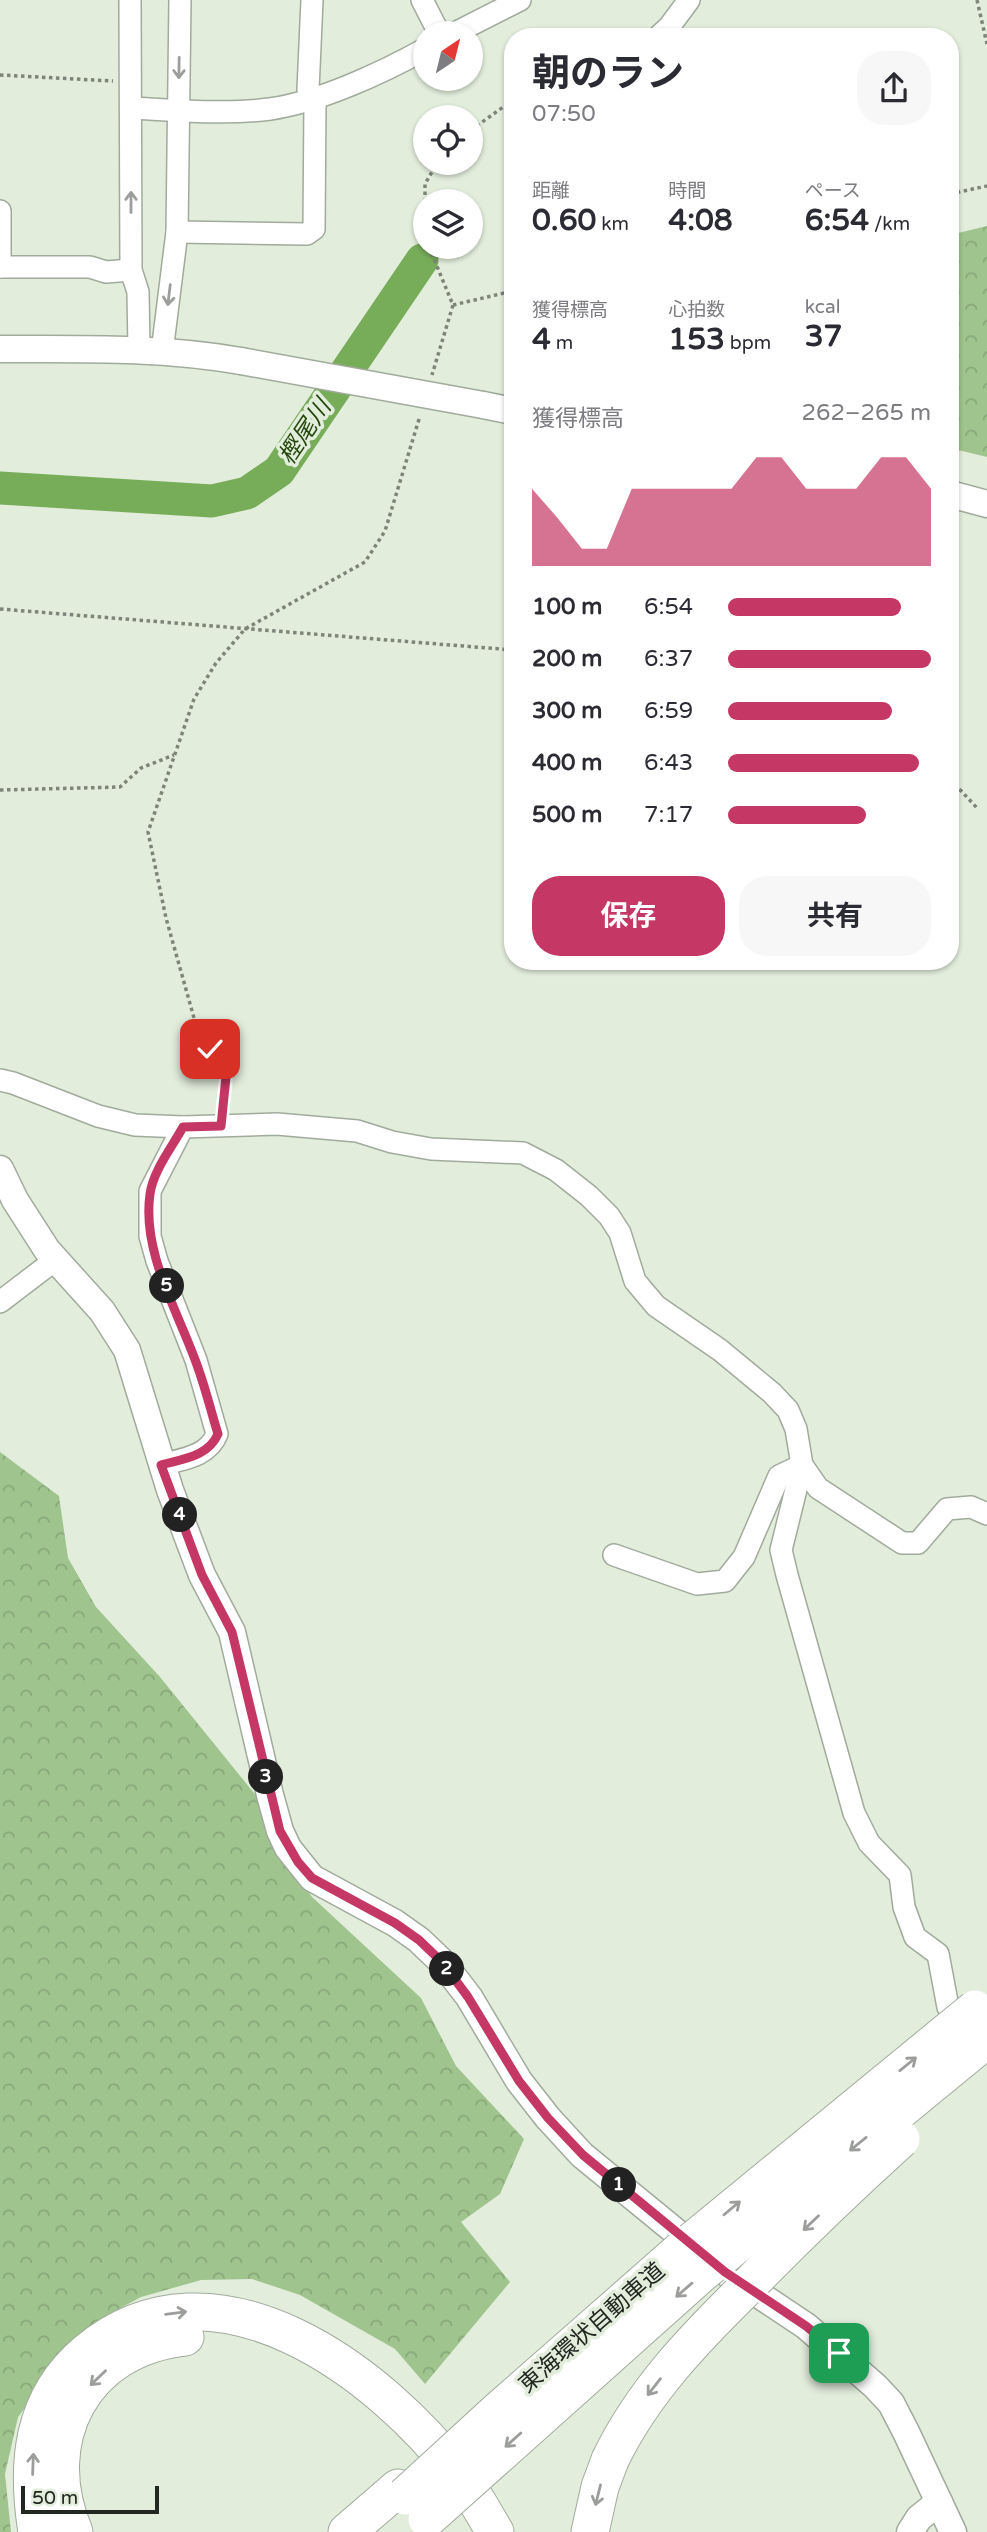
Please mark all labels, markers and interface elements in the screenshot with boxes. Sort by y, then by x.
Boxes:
north arrow [413,21,483,91]
map controls [413,21,483,259]
text: 朝のラン [532,51,684,97]
button: share [857,51,931,125]
one-way arrow [172,56,186,79]
text: 07:50 [532,100,596,128]
button: locate [413,105,483,175]
text: 距離 [532,180,570,202]
text: 時間 [668,180,706,202]
text: ペース [805,180,861,202]
button: layers [413,189,483,259]
one-way arrow [124,191,138,214]
text: 0.60 [532,202,596,239]
text: 4:08 [668,202,733,239]
text: 6:54 [805,202,869,239]
text: km [596,213,629,235]
text: /km [869,213,910,235]
one-way arrow [162,283,175,306]
text: kcal [805,296,840,318]
text: 獲得標高 [532,299,608,321]
text: 心拍数 [668,299,725,321]
text: 37 [805,318,842,355]
text: 4 [532,321,551,358]
text: 153 [668,321,725,358]
text: m [551,332,573,354]
text: bpm [725,332,771,354]
water label: 樫尾川 [273,392,339,470]
text: 262–265 m [802,399,931,427]
text: 獲得標高 [532,405,624,433]
text: 100 m [532,593,602,621]
text: 6:54 [644,593,693,621]
text: 200 m [532,645,602,673]
text: 6:37 [644,645,693,673]
text: 300 m [532,697,602,725]
text: 6:59 [644,697,693,725]
text: 400 m [532,749,602,777]
text: 6:43 [644,749,693,777]
text: 500 m [532,801,602,829]
text: 7:17 [644,801,693,829]
button: 保存 [532,876,725,956]
button: 共有 [739,876,931,956]
pin [180,1019,240,1079]
icon: check [191,1030,229,1068]
pin: 5 [150,1268,184,1304]
text: 5 [161,1274,172,1296]
pin: 4 [162,1498,198,1532]
text: 4 [174,1503,185,1525]
pin: 3 [248,1760,284,1795]
text: 3 [260,1765,271,1787]
pin: 2 [430,1952,464,1986]
text: 2 [441,1957,452,1979]
one-way arrow [898,2056,916,2072]
one-way arrow [850,2136,868,2152]
pin: 1 [602,2168,636,2202]
text: 1 [613,2173,624,2195]
one-way arrow [722,2200,740,2216]
one-way arrow [803,2214,820,2231]
street label: 東海環状自動車道 [513,2257,671,2399]
one-way arrow [675,2281,693,2297]
one-way arrow [164,2306,187,2319]
pin [809,2323,869,2383]
icon: arrive [820,2334,858,2372]
one-way arrow [89,2369,106,2386]
one-way arrow [647,2378,662,2396]
one-way arrow [504,2432,522,2448]
one-way arrow [26,2453,39,2476]
scale bar [21,2483,159,2515]
one-way arrow [591,2483,604,2506]
text: 50 m [32,2487,78,2509]

